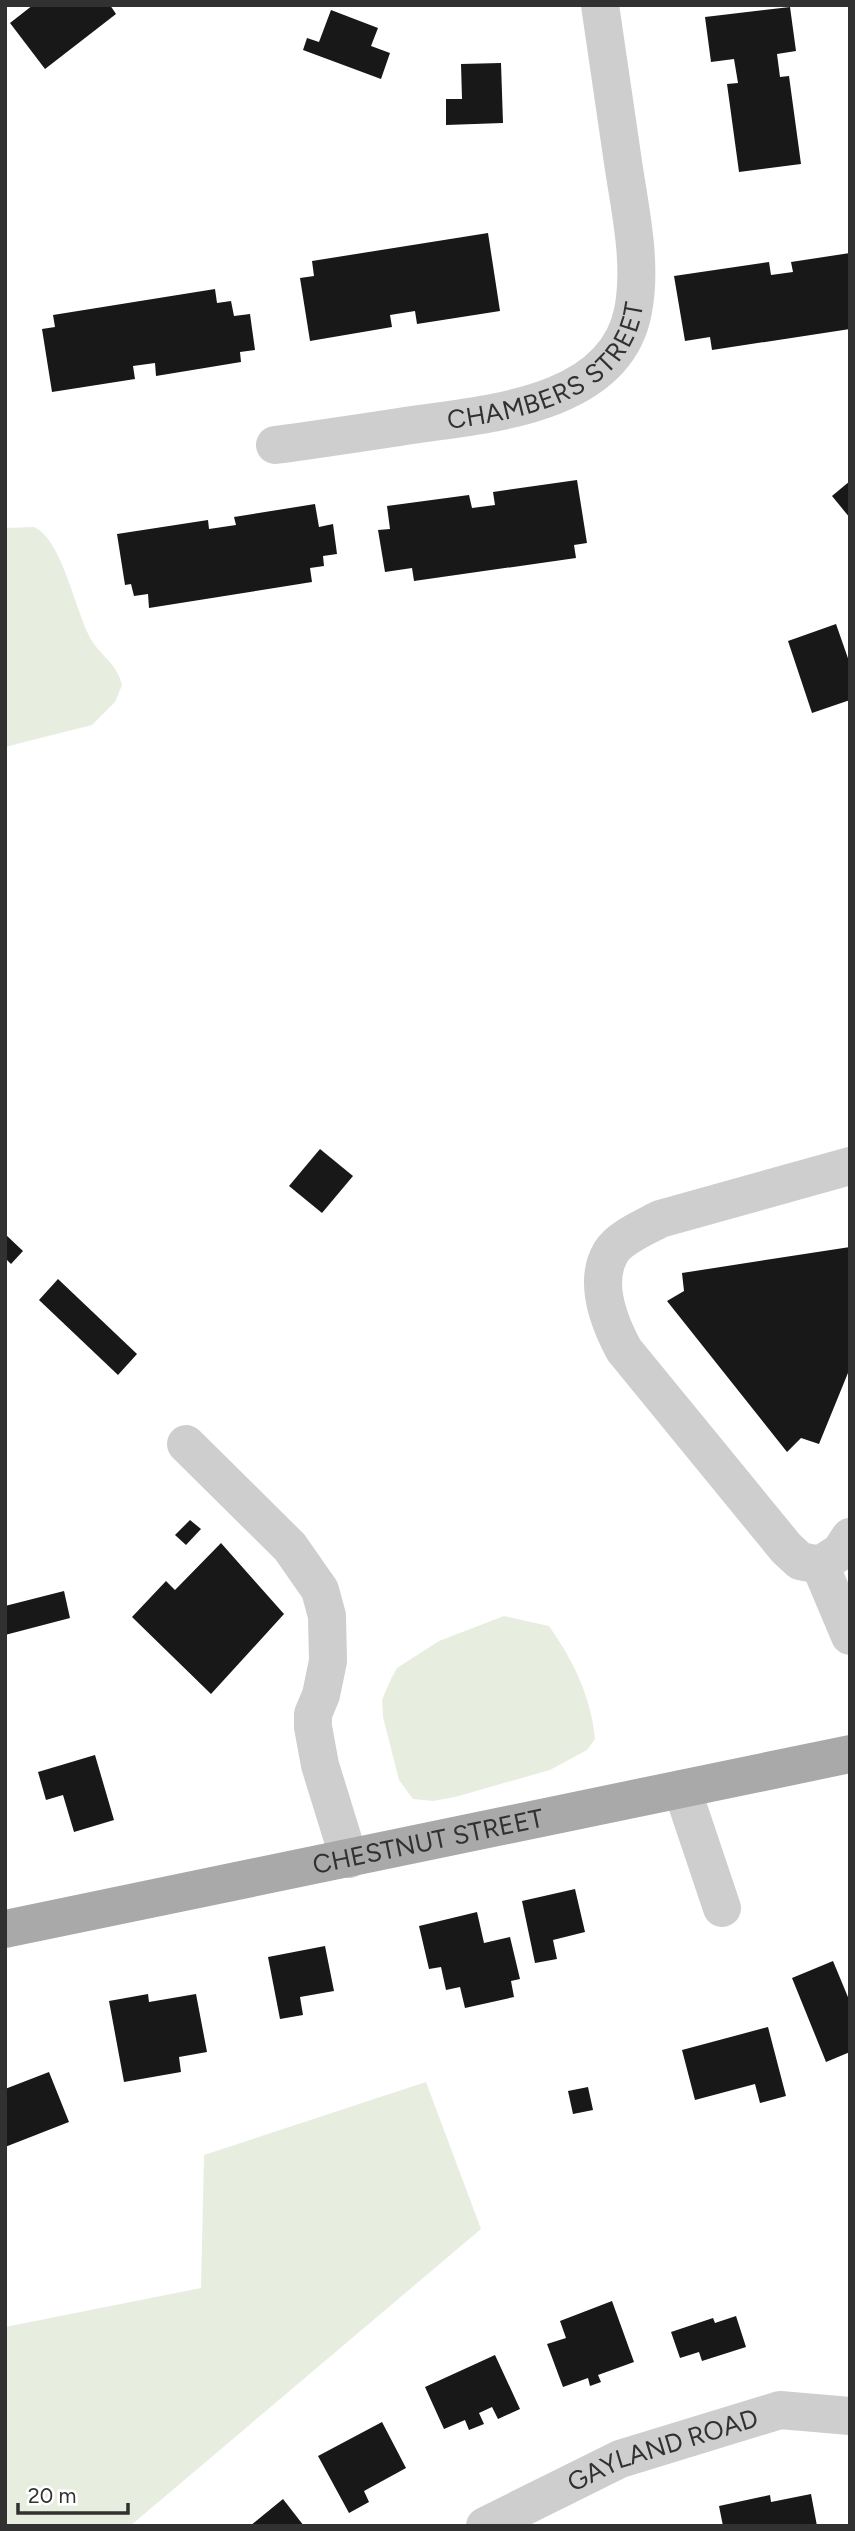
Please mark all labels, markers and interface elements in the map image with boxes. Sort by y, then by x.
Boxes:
street label: CHAMBERS STREET [445,299,650,436]
street label: CHESTNUT STREET [310,1802,547,1881]
street label: GAYLAND ROAD [562,2402,762,2499]
scale bar [18,2472,128,2516]
text: 20 m [28,2483,76,2508]

